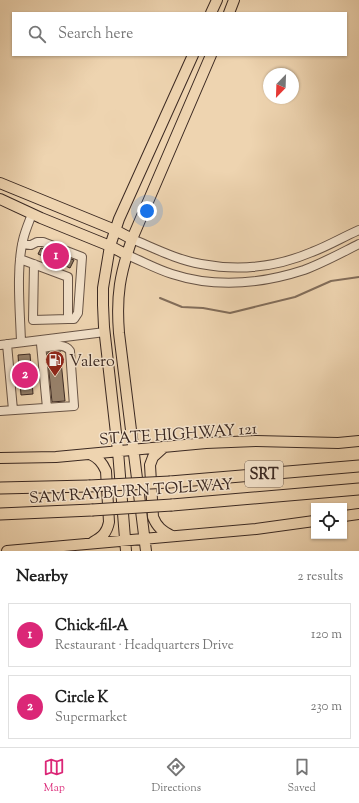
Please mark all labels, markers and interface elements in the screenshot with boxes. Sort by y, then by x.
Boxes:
search box [12,12,347,56]
icon: search [26,23,48,45]
text: Search here [58,24,133,45]
north arrow [263,68,299,104]
your location [137,201,157,221]
pin: 1 [43,241,69,271]
fuel station icon: Valero [44,349,66,377]
place label: Valero [69,351,115,374]
pin: 2 [12,360,38,390]
street label: STATE HIGHWAY 121 [98,418,258,452]
road number: SRT [245,461,283,487]
street label: SAM RAYBURN TOLLWAY [28,474,235,511]
map controls [311,503,347,539]
button: locate [311,503,347,539]
text: Nearby [16,565,68,589]
text: 2 results [298,568,343,586]
text: Chick-fil-A [55,616,129,637]
text: 1 [28,626,32,644]
text: 120 m [311,626,342,644]
text: Restaurant · Headquarters Drive [55,637,234,655]
text: Circle K [55,688,108,709]
text: 2 [27,698,33,716]
text: 230 m [310,698,342,716]
text: Supermarket [55,709,127,727]
tab: Map [43,756,65,796]
tab: Directions [152,756,201,796]
tab: Saved [288,756,316,796]

